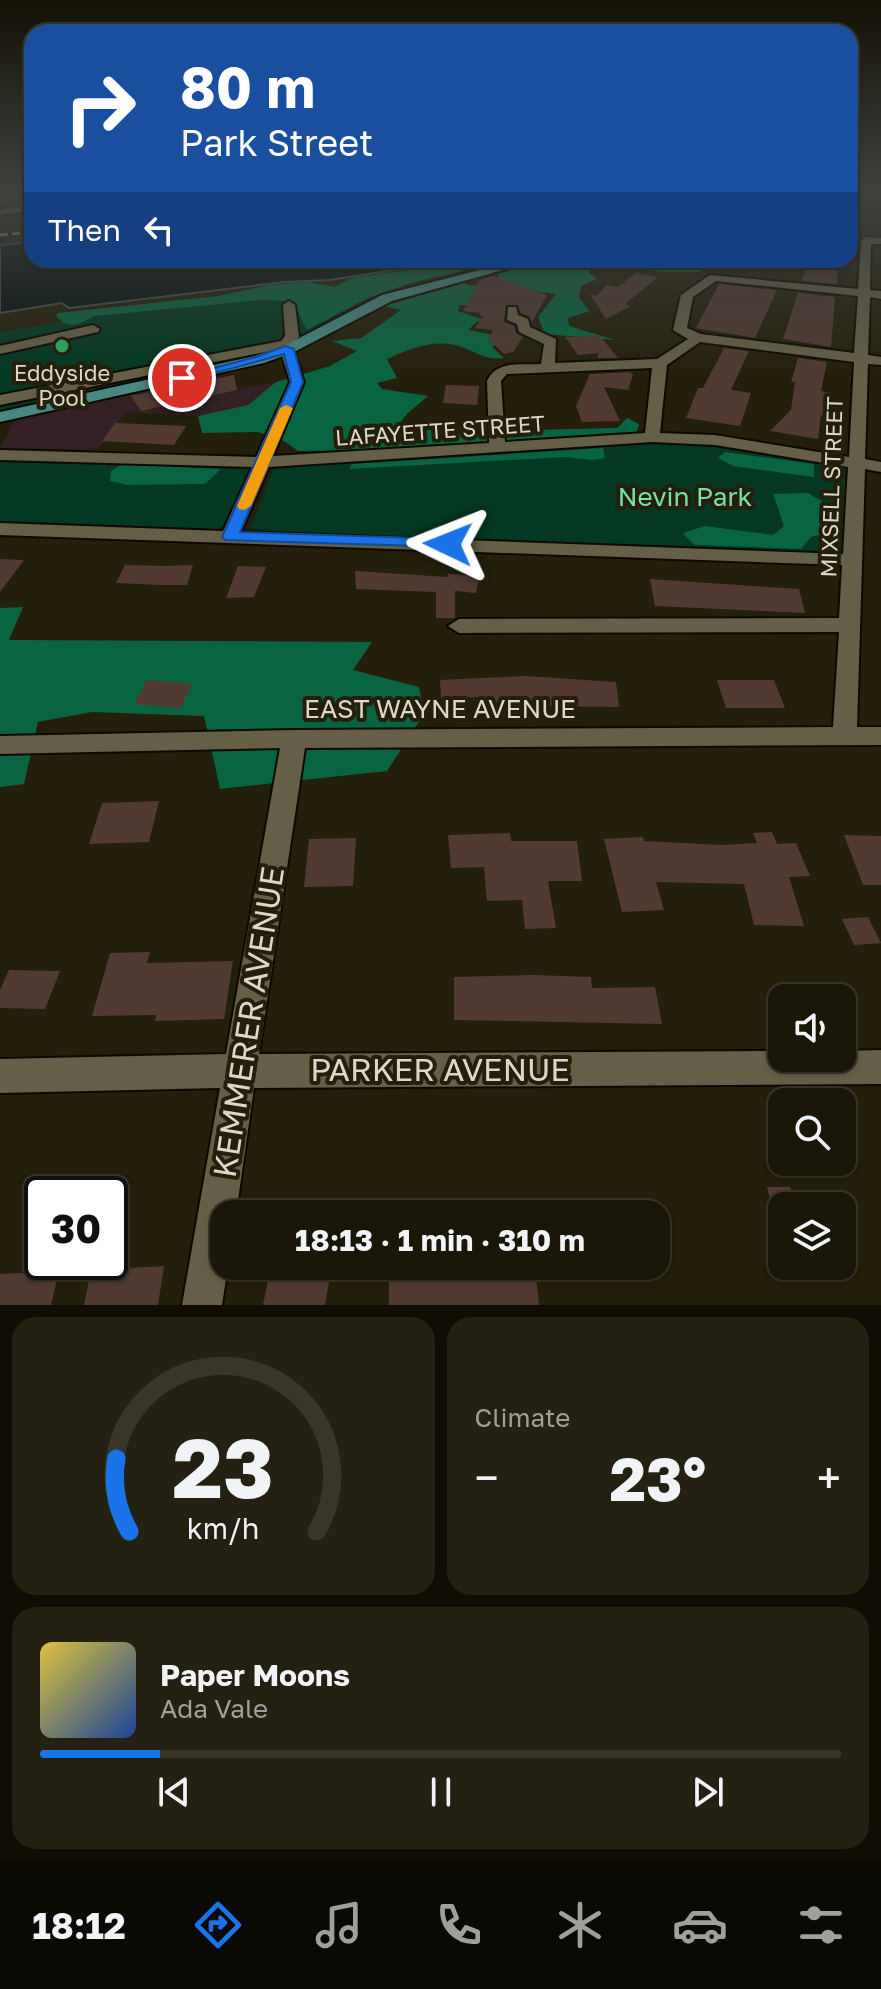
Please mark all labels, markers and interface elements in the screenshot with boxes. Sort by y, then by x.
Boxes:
text: 80 m [180,53,315,120]
icon: right [48,56,152,160]
text: Park Street [180,121,374,164]
icon: left [137,208,181,252]
text: Then [48,212,121,248]
marker: Eddyside Pool [53,337,71,355]
pin [148,344,216,412]
icon: arrive [160,356,204,400]
place label: Eddyside Pool [14,359,110,411]
street label: MIXSELL STREET [814,396,848,578]
street label: LAFAYETTE STREET [334,409,546,451]
park label: Nevin Park [618,481,753,512]
position arrow [406,502,490,586]
street label: EAST WAYNE AVENUE [304,693,576,724]
street label: KEMMERER AVENUE [205,864,291,1180]
map controls [768,984,856,1280]
button: sound [768,984,856,1072]
street label: PARKER AVENUE [310,1050,570,1088]
button: search [768,1088,856,1176]
speed limit sign: 30 [24,1176,128,1280]
button: layers [768,1192,856,1280]
text: 18:13 · 1 min · 310 m [295,1222,585,1258]
text: Climate [475,1402,570,1433]
text: 23 [173,1416,274,1516]
text: 23° [609,1442,706,1514]
text: − [475,1451,499,1504]
text: + [817,1451,841,1504]
text: km/h [187,1511,260,1545]
text: Paper Moons [160,1657,350,1693]
text: Ada Vale [160,1693,268,1724]
icon: previous [152,1770,196,1814]
icon: pause [419,1770,463,1814]
icon: next [686,1770,730,1814]
icon: directions [190,1897,246,1953]
icon: music [311,1897,367,1953]
icon: phone [431,1897,487,1953]
icon: climate [552,1897,608,1953]
icon: car [672,1897,728,1953]
icon: filters [793,1897,849,1953]
text: 18:12 [32,1904,126,1947]

